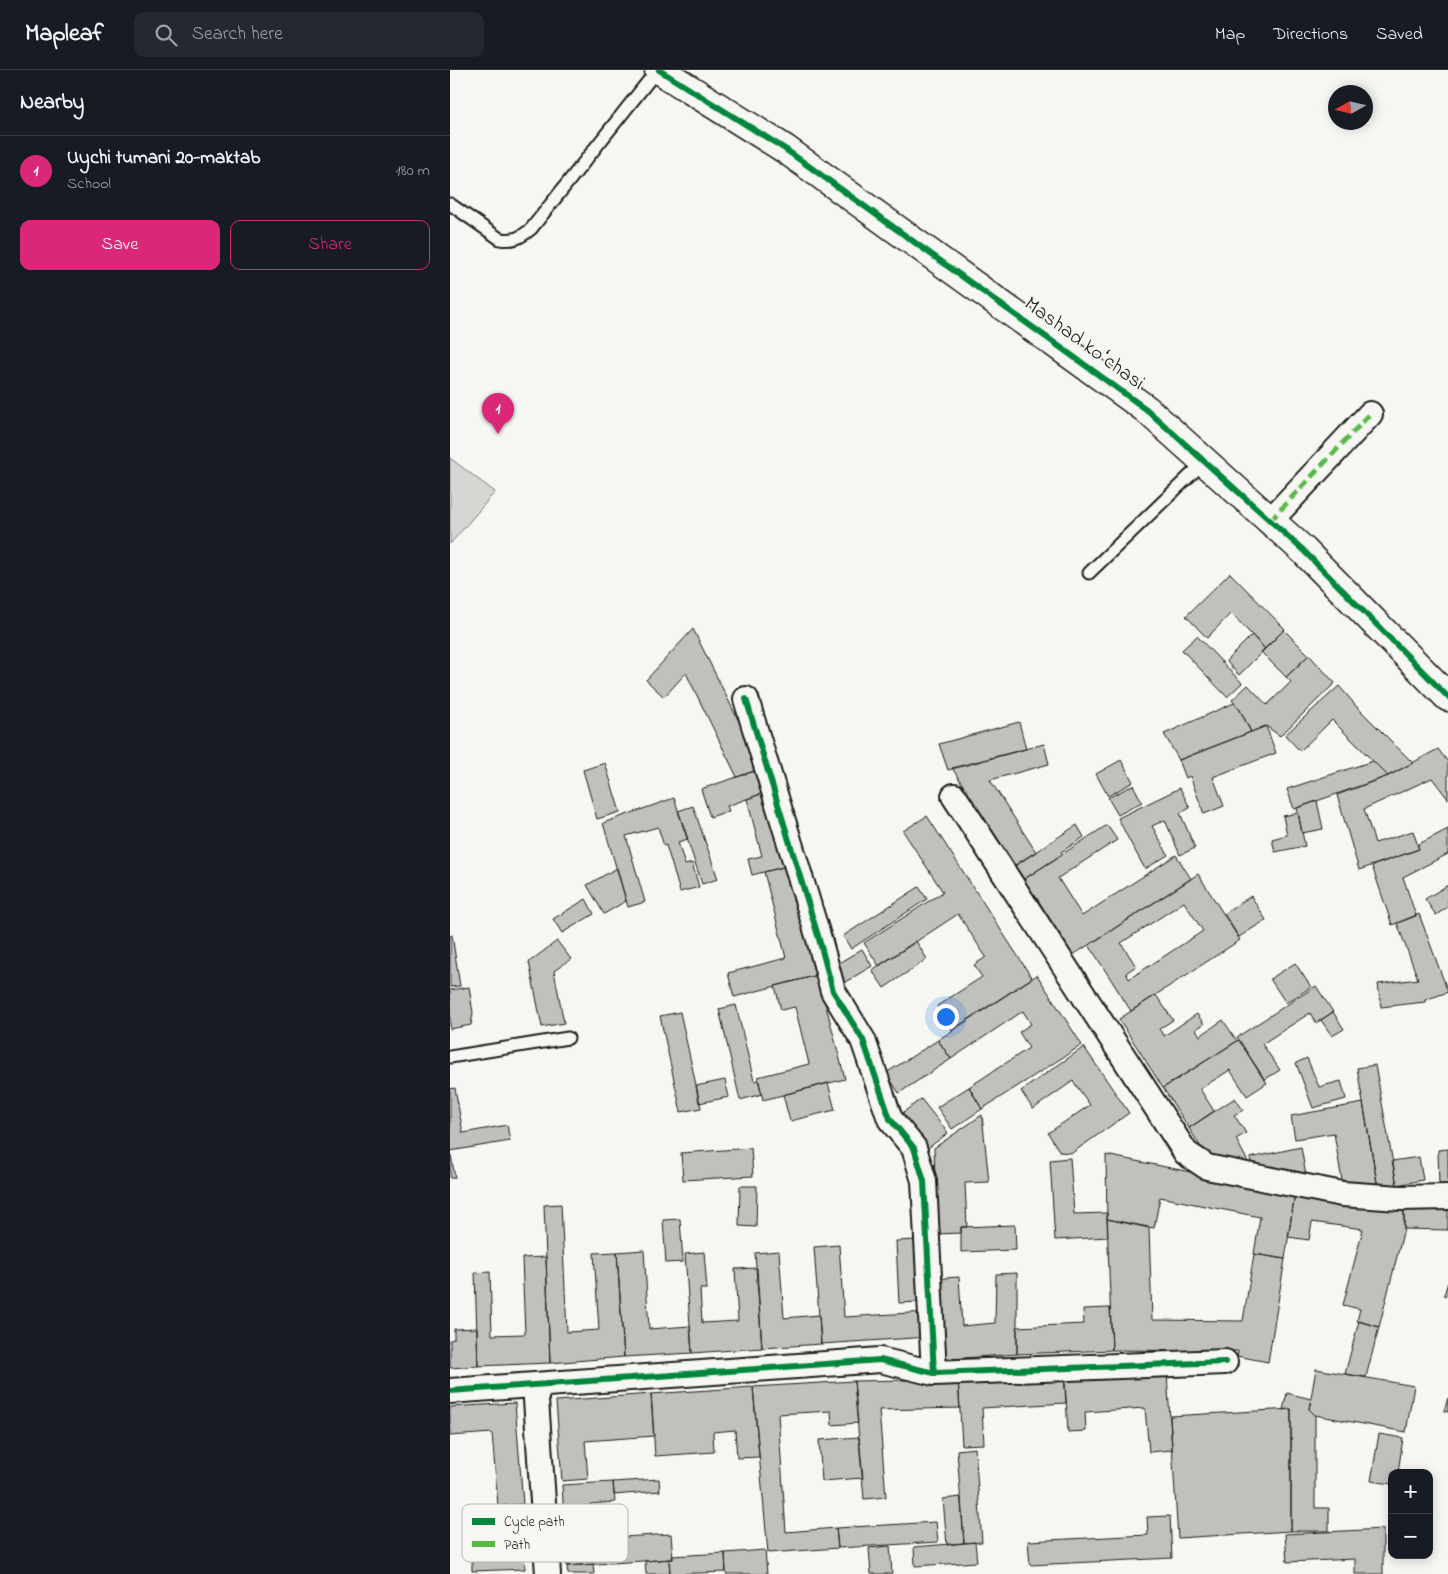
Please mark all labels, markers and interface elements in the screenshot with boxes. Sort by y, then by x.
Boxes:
search box [134,12,484,57]
text: Mapleaf [25,17,104,52]
icon: search [152,21,180,49]
text: Search here [192,21,283,48]
text: Map [1215,22,1245,48]
text: Directions [1273,22,1348,48]
text: Saved [1376,22,1423,48]
north arrow [1328,85,1373,130]
text: Nearby [20,88,84,118]
text: Uychi tumani 20-maktab [67,145,260,172]
text: 1 [33,159,39,183]
text: 180 m [396,159,430,183]
text: School [67,172,111,196]
button: Save [20,220,220,270]
button: Share [230,220,430,270]
street label: Mashad koʻchasi [1017,290,1151,398]
pin: 1 [482,393,514,434]
your location [933,1004,959,1030]
map controls [1388,1469,1433,1559]
button: + [1388,1469,1433,1514]
legend [462,1504,628,1562]
text: Cycle path [504,1512,565,1534]
button: − [1388,1514,1433,1559]
text: Path [504,1535,530,1556]

